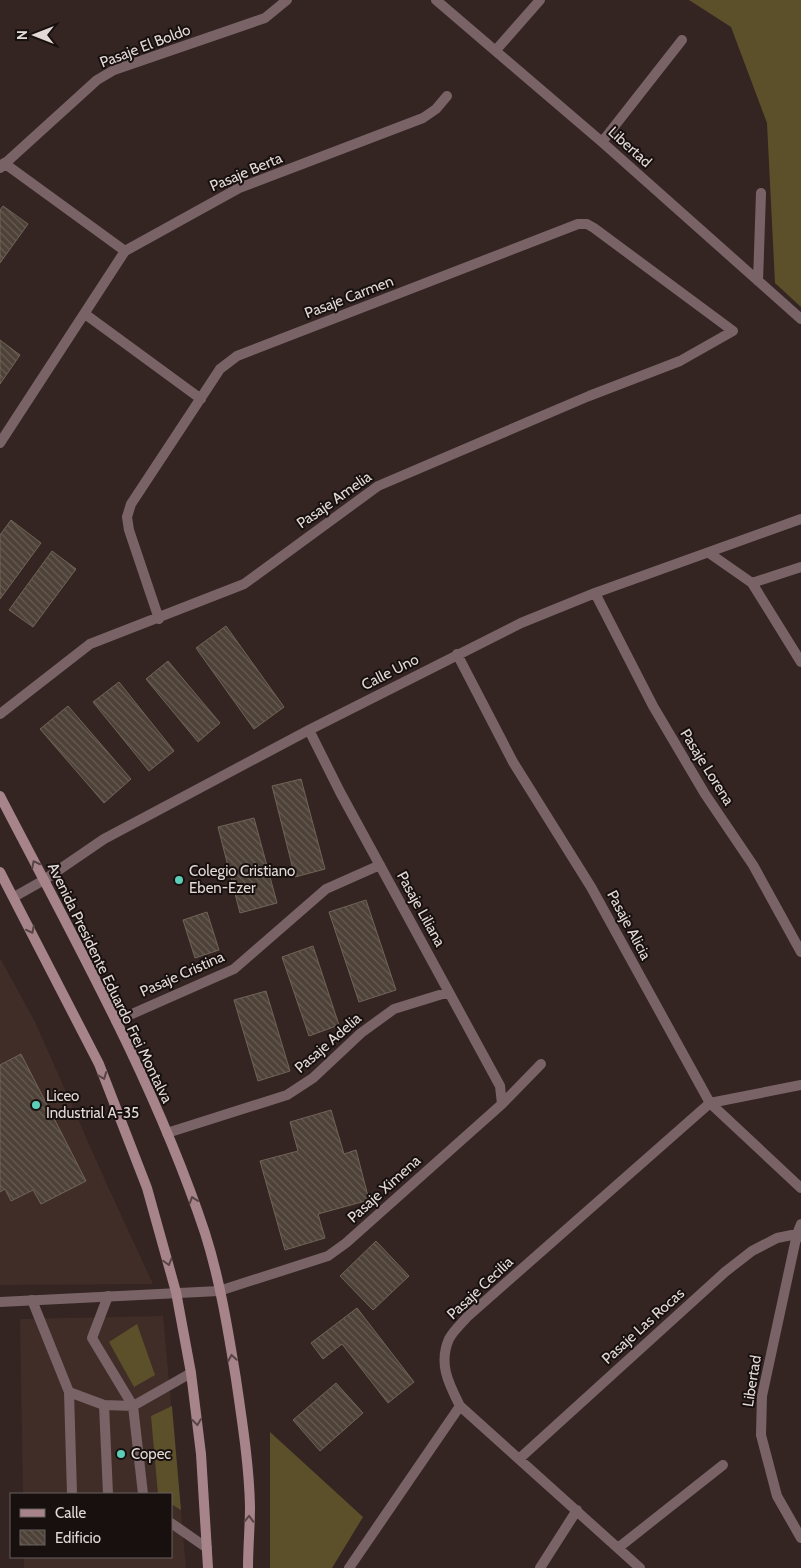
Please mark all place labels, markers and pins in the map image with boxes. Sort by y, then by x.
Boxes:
place label: Colegio Cristiano Eben-Ezer [189,862,295,897]
marker: Colegio Cristiano Eben-Ezer [173,874,185,886]
place label: Liceo Industrial A-35 [46,1087,139,1122]
marker: Liceo Industrial A-35 [30,1099,42,1111]
place label: Copec [131,1445,171,1463]
marker: Copec [115,1448,127,1460]

